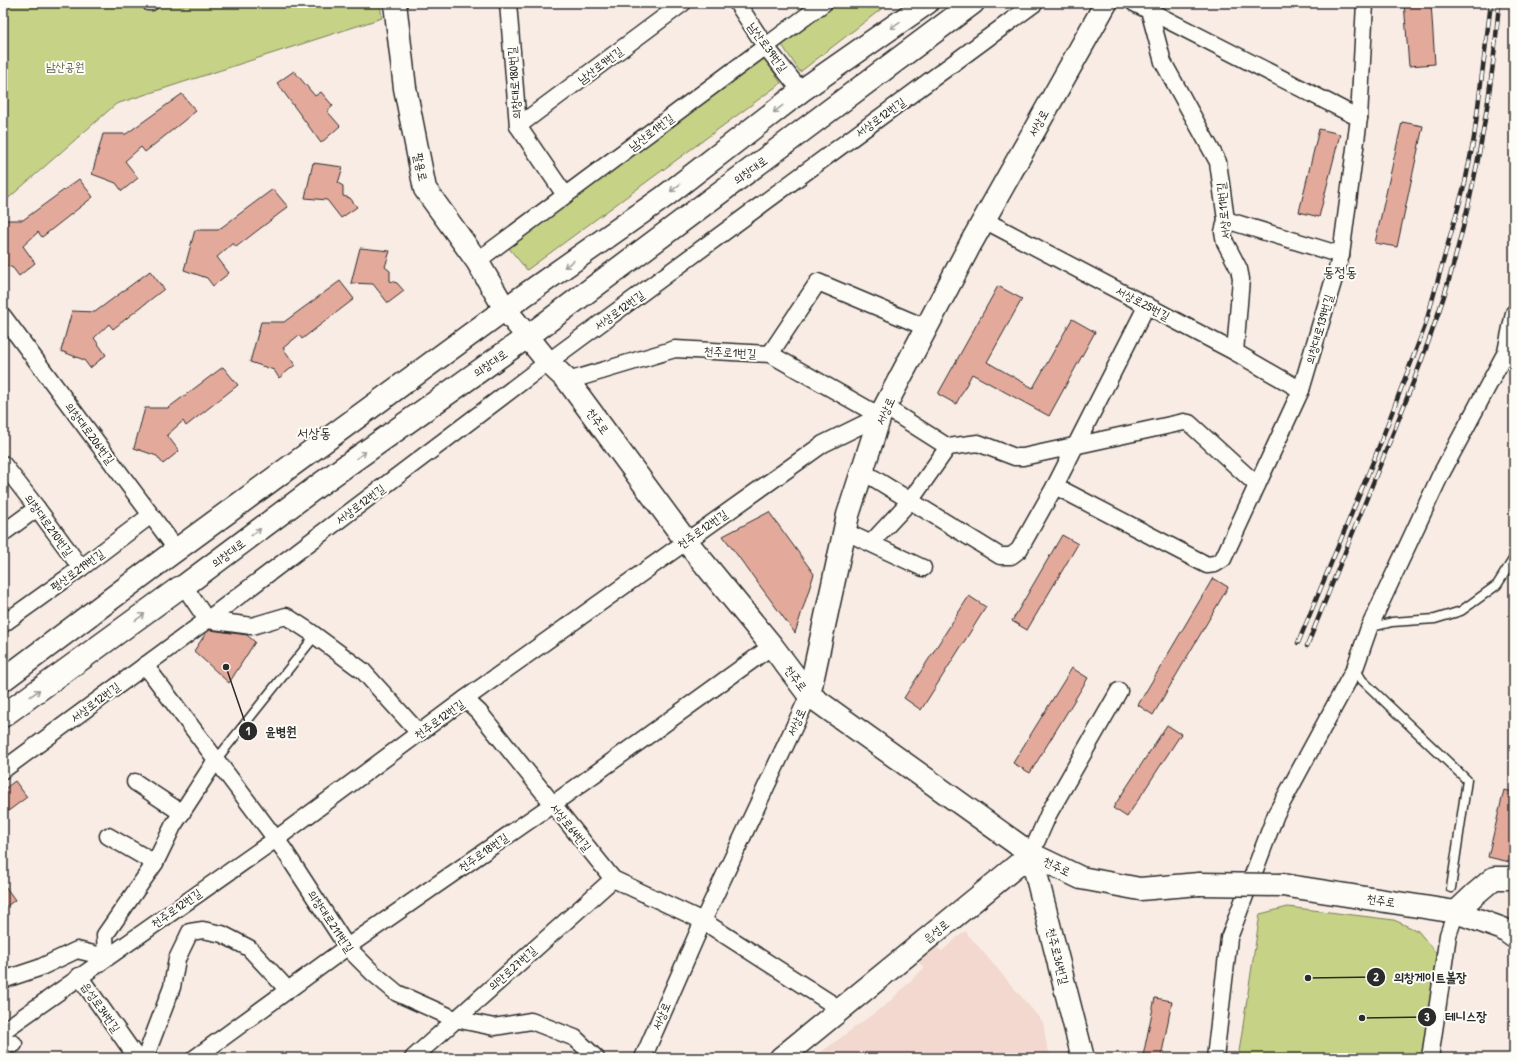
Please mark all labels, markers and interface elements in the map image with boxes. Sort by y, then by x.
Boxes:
street label: 남산로39번길 [744,19,792,76]
one-way arrow [890,21,901,29]
street label: 남산로9번길 [574,42,626,88]
street label: 의창대로180번길 [503,46,525,120]
park label: 남산공원 [46,58,84,75]
street label: 서상로12번길 [851,93,909,141]
one-way arrow [773,105,784,113]
street label: 서상로 [1024,106,1052,140]
street label: 남산로1번길 [625,109,677,155]
street label: 팔용로 [410,151,432,183]
street label: 의창대로 [729,152,771,188]
street label: 서상로11번길 [1212,182,1234,240]
one-way arrow [669,184,680,192]
one-way arrow [564,260,575,268]
district label: 동정동 [1323,262,1357,281]
street label: 서상로25번길 [1113,282,1173,325]
street label: 서상로12번길 [590,286,648,334]
street label: 의창대로139번길 [1301,292,1337,366]
street label: 천주로1번길 [703,342,757,362]
street label: 의창대로 [469,345,511,381]
street label: 서상로 [871,394,899,428]
street label: 의창대로206번길 [61,398,119,468]
street label: 천주로 [583,404,613,438]
district label: 서상동 [297,423,331,442]
one-way arrow [355,451,366,459]
street label: 서상로12번길 [332,479,389,528]
street label: 의창대로210번길 [21,490,78,560]
street label: 천주로12번길 [673,505,731,553]
one-way arrow [250,528,261,536]
street label: 의창대로 [207,535,249,571]
street label: 평산로219번길 [47,545,108,595]
one-way arrow [134,612,145,621]
street label: 천주로 [780,661,812,695]
street label: 서상로12번길 [67,677,124,726]
one-way arrow [29,689,40,697]
street label: 천주로12번길 [410,695,468,743]
street label: 서상로 [782,705,810,739]
callout: 윤병원 [238,719,305,744]
text: 1 [246,722,251,739]
text: 윤병원 [265,722,297,740]
street label: 서상로64번길 [546,799,596,855]
street label: 천주로18번길 [454,828,512,876]
street label: 천주로 [1040,852,1074,880]
street label: 천주로12번길 [147,884,205,932]
street label: 의창대로211번길 [304,886,358,956]
street label: 천주로 [1365,889,1397,911]
street label: 읍성로 [919,915,953,947]
street label: 천주로36번길 [1043,926,1073,987]
street label: 의안로27번길 [484,941,540,994]
callout: 의창게이트볼장 [1366,965,1475,990]
text: 2 [1373,968,1379,985]
text: 의창게이트볼장 [1393,968,1467,986]
street label: 읍성로34번길 [77,978,125,1036]
street label: 서상로 [648,999,674,1033]
callout: 테니스장 [1417,1004,1495,1029]
text: 테니스장 [1445,1007,1487,1025]
text: 3 [1424,1008,1430,1025]

